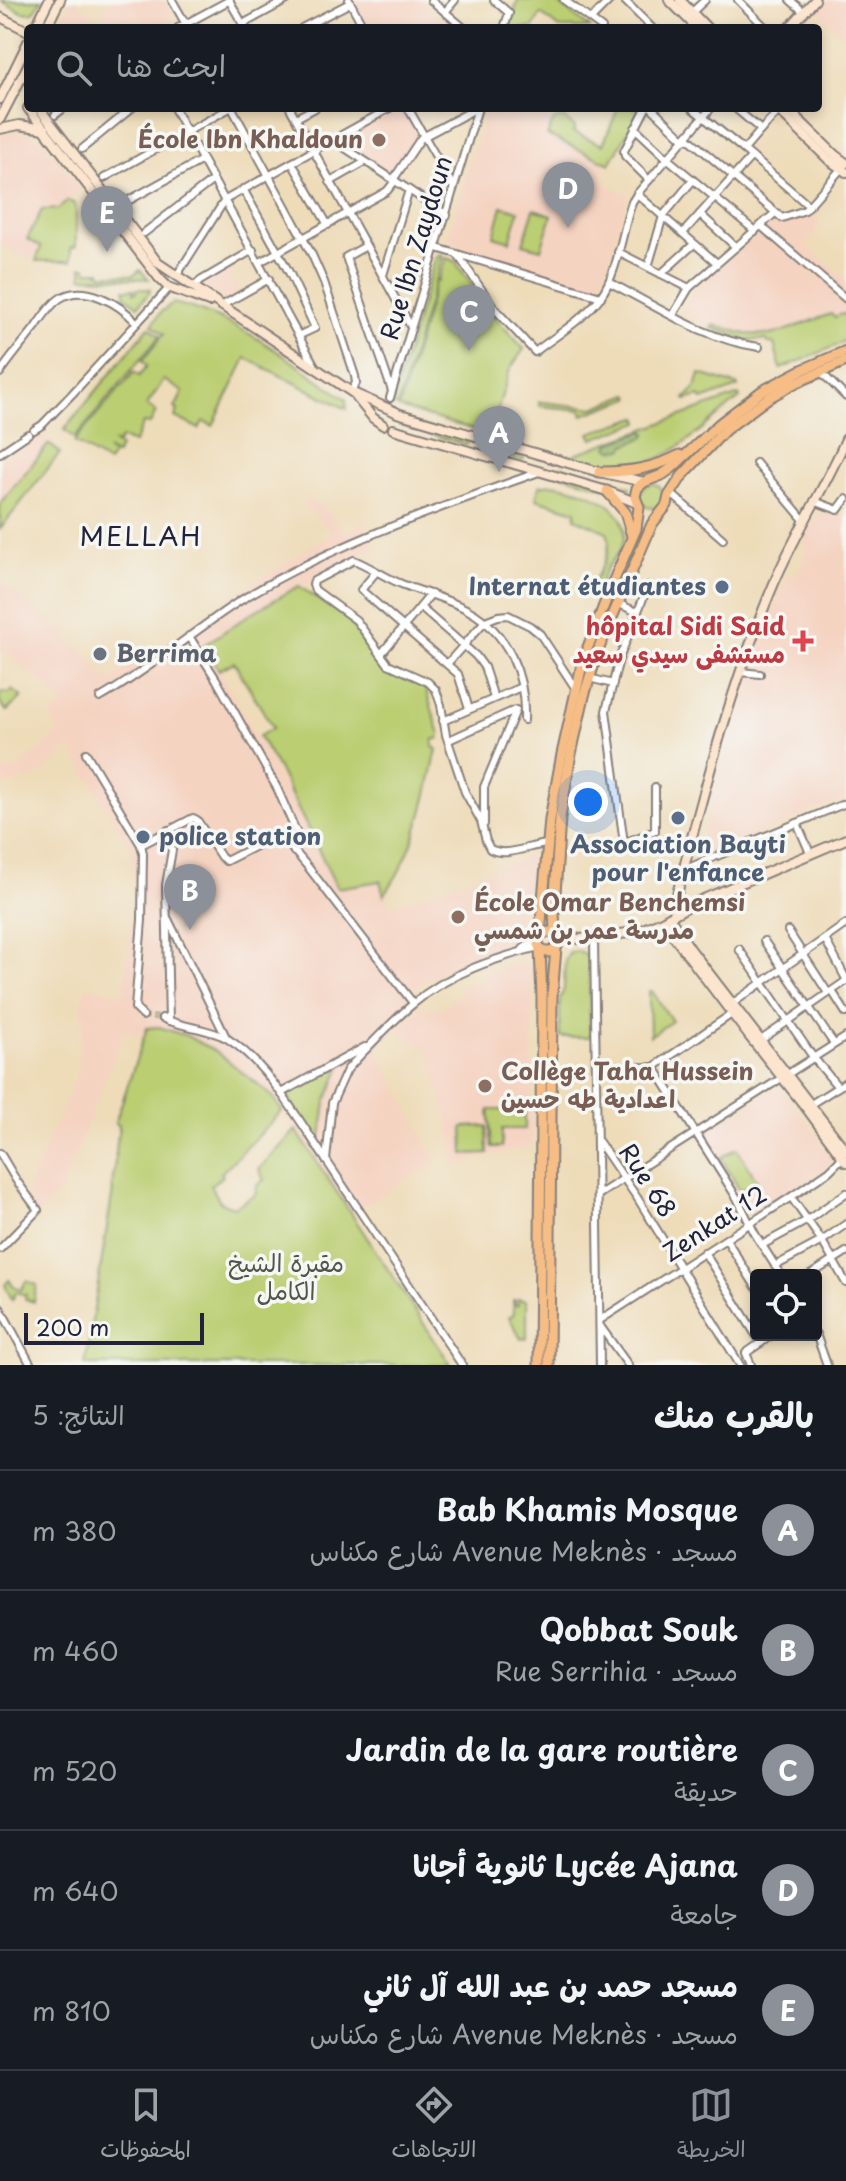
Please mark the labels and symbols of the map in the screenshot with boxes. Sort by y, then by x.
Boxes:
place label: École Ibn Khaldoun [138,120,363,156]
marker: École Ibn Khaldoun [370,131,388,149]
street label: Rue Ibn Zaydoun [370,151,460,344]
pin: D [542,162,594,228]
pin: E [81,186,133,252]
pin: C [443,285,495,351]
pin: A [473,406,525,472]
district label: MELLAH [80,516,203,555]
place label: Internat étudiantes [468,567,706,603]
marker: Internat étudiantes [713,578,731,596]
place label: hôpital Sidi Said مستشفى سيدي سعيد [573,607,785,673]
marker: hôpital Sidi Said مستشفى سيدي سعيد [792,630,814,652]
place label: Berrima [116,634,217,670]
marker: Berrima [91,645,109,663]
your location [568,782,608,822]
marker: Association Bayti pour l'enfance [669,809,687,827]
place label: police station [159,817,321,853]
place label: Association Bayti pour l'enfance [570,825,786,889]
marker: police station [134,828,152,846]
pin: B [164,864,216,930]
place label: École Omar Benchemsi مدرسة عمر بن شمسي [474,883,745,952]
marker: École Omar Benchemsi مدرسة عمر بن شمسي [449,908,467,926]
place label: Collège Taha Hussein اعدادية طه حسين [501,1052,754,1116]
marker: Collège Taha Hussein اعدادية طه حسين [476,1077,494,1095]
street label: Rue 68 [611,1136,686,1224]
street label: Zenkat 12 [655,1175,773,1269]
park label: مقبرة الشيخ الكامل [228,1244,344,1308]
scale bar [24,1309,204,1345]

